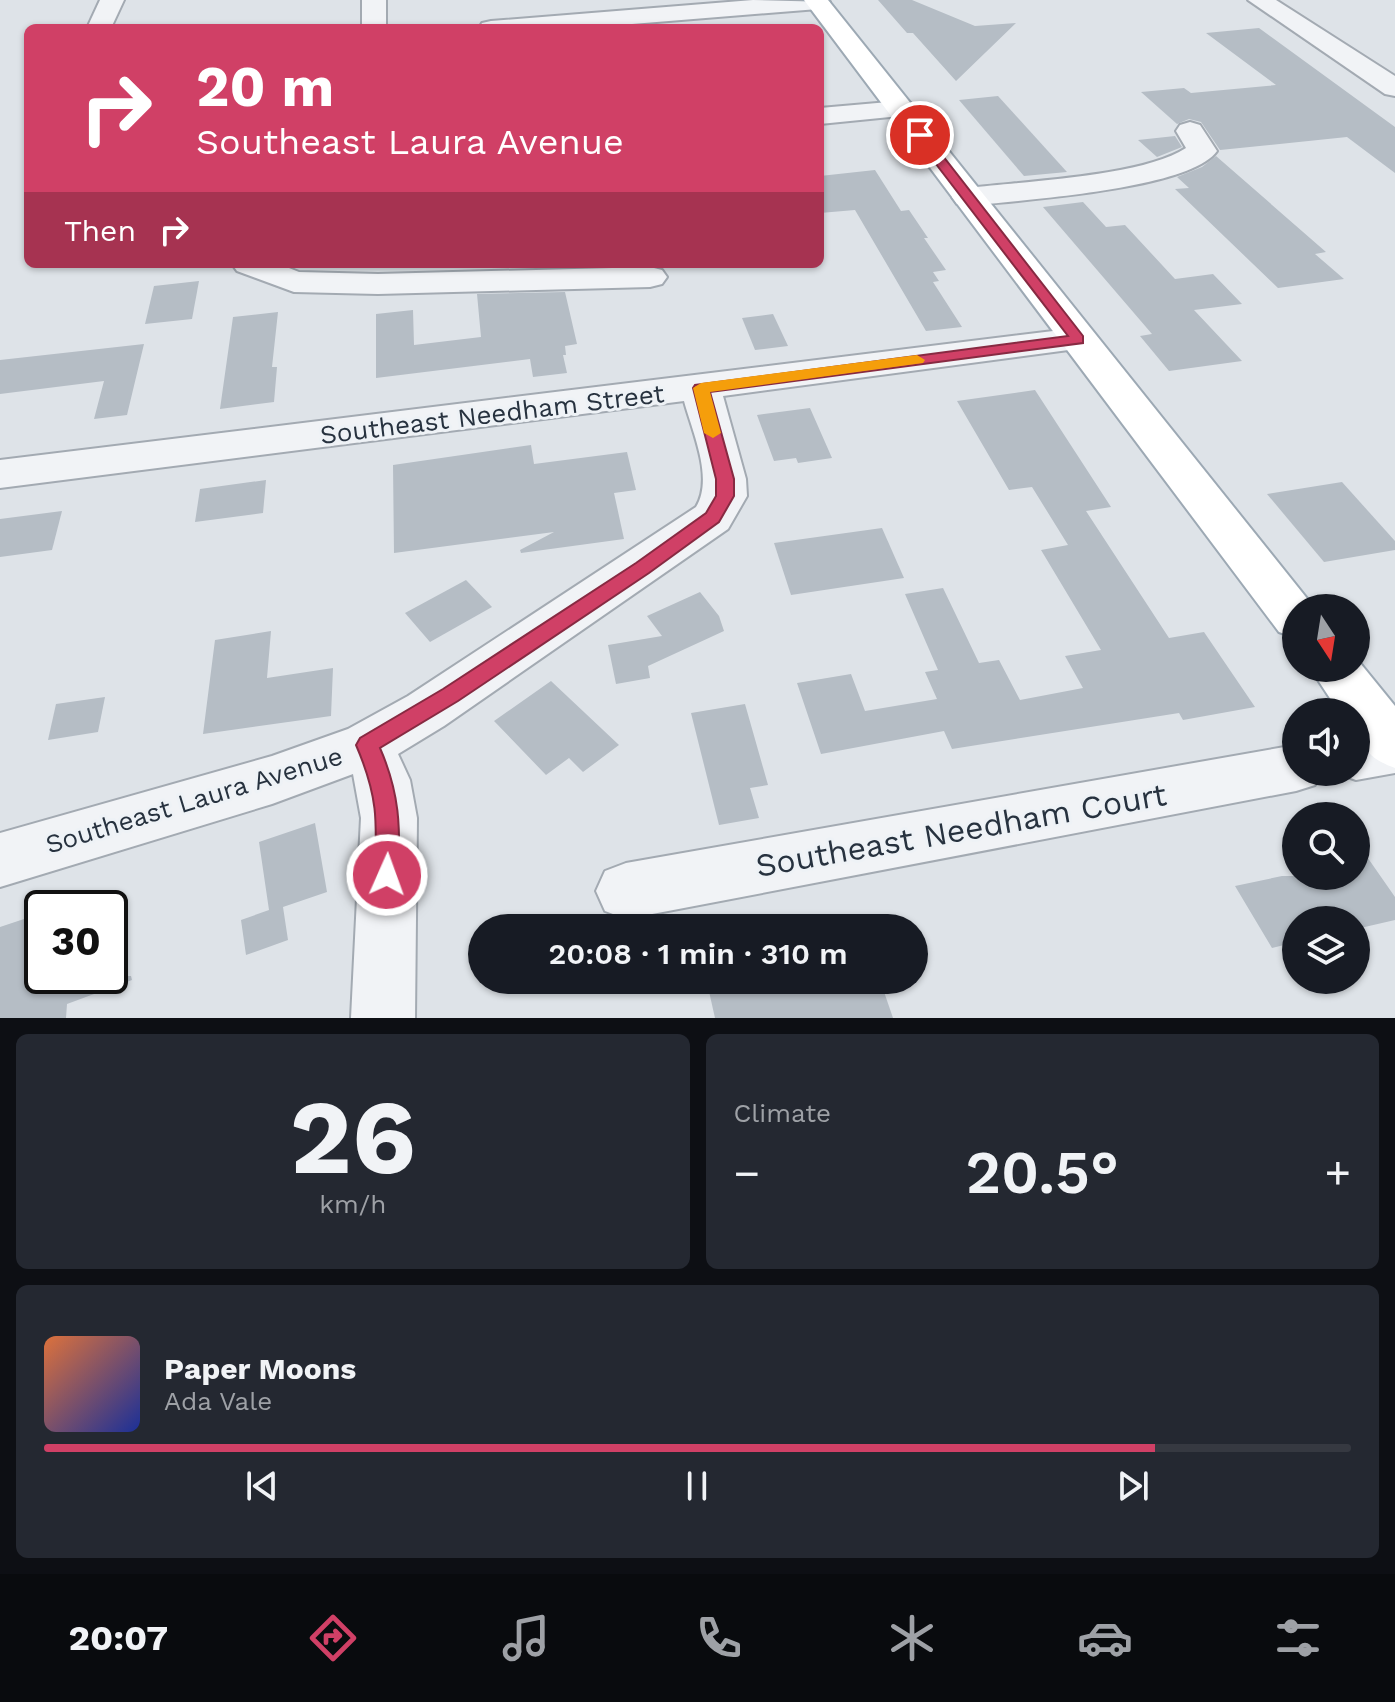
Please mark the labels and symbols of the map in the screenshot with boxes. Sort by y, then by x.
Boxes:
pin [886,101,954,169]
street label: Southeast Needham Street [318,378,666,450]
north arrow [1282,594,1370,682]
street label: Southeast Laura Avenue [42,740,346,860]
street label: Southeast Needham Court [753,775,1169,885]
position arrow [345,833,429,917]
speed limit sign: 30 [24,890,128,994]

